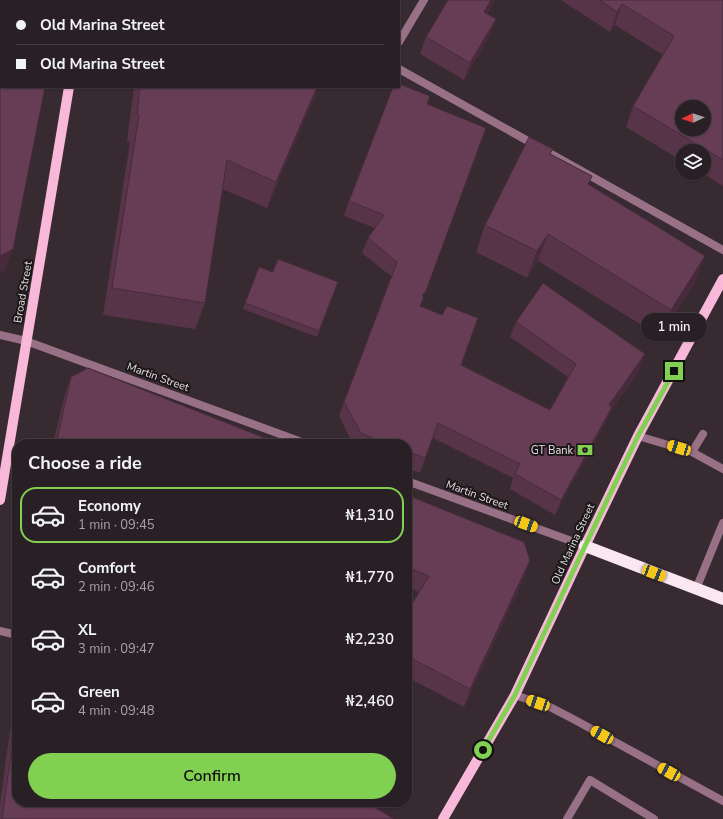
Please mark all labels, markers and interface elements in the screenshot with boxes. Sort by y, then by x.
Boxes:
text: Old Marina Street [40,15,164,35]
text: Old Marina Street [40,54,164,74]
north arrow [675,100,711,136]
map controls [675,100,711,180]
button: layers [675,144,711,180]
street label: Broad Street [10,260,36,324]
callout: 1 min [641,313,707,341]
text: 1 min [657,318,691,336]
street label: Martin Street [125,359,191,395]
route end [665,362,683,380]
car [666,439,692,457]
bank icon: GT Bank [576,441,594,459]
place label: GT Bank [531,443,573,458]
text: Choose a ride [28,451,142,475]
street label: Martin Street [444,477,510,513]
text: Economy [78,496,141,516]
icon: car [30,497,66,533]
street label: Old Marina Street [548,501,598,587]
text: ₦1,310 [345,505,394,525]
car [513,514,539,534]
text: 1 min · 09:45 [78,516,154,534]
text: Comfort [78,558,135,578]
icon: car [30,559,66,595]
car [641,563,667,583]
text: ₦1,770 [345,567,394,587]
text: 2 min · 09:46 [78,578,154,596]
text: XL [78,620,97,640]
icon: car [30,621,66,657]
text: ₦2,230 [345,629,394,649]
text: 3 min · 09:47 [78,640,154,658]
text: Green [78,682,120,702]
icon: car [30,683,66,719]
text: ₦2,460 [345,691,394,711]
car [525,693,551,713]
text: 4 min · 09:48 [78,702,154,720]
car [589,724,615,746]
route start [474,741,492,759]
button: Confirm [28,753,396,799]
car [656,761,682,783]

